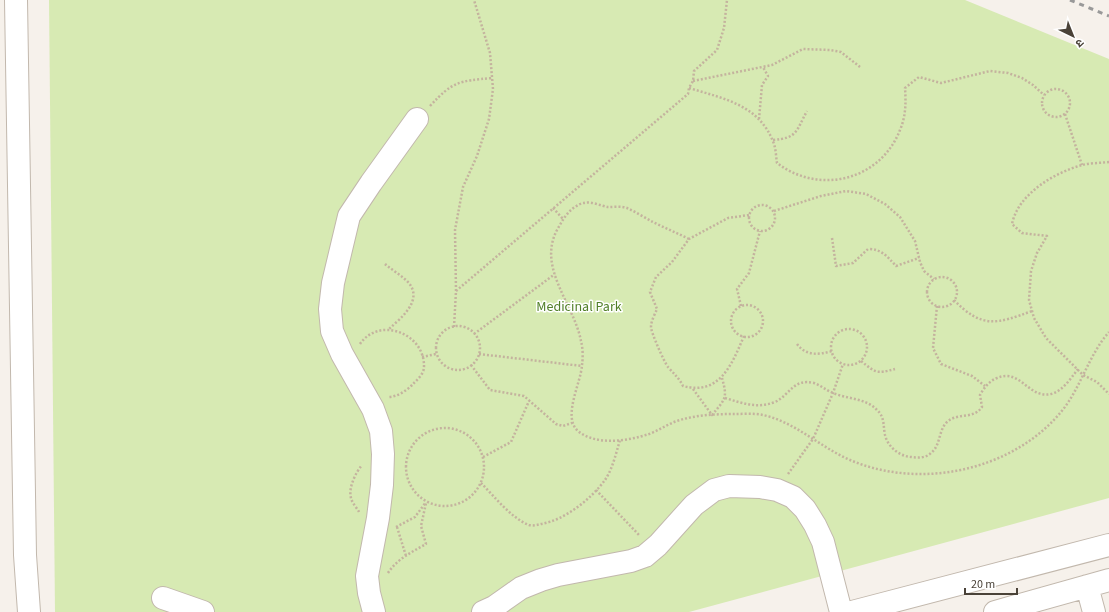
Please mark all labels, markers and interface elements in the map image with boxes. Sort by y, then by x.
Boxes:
north arrow [1053,16,1093,56]
text: उ [1072,35,1087,51]
park label: Medicinal Park [536,297,622,317]
scale bar [965,570,1017,596]
text: 20 m [971,576,995,593]

